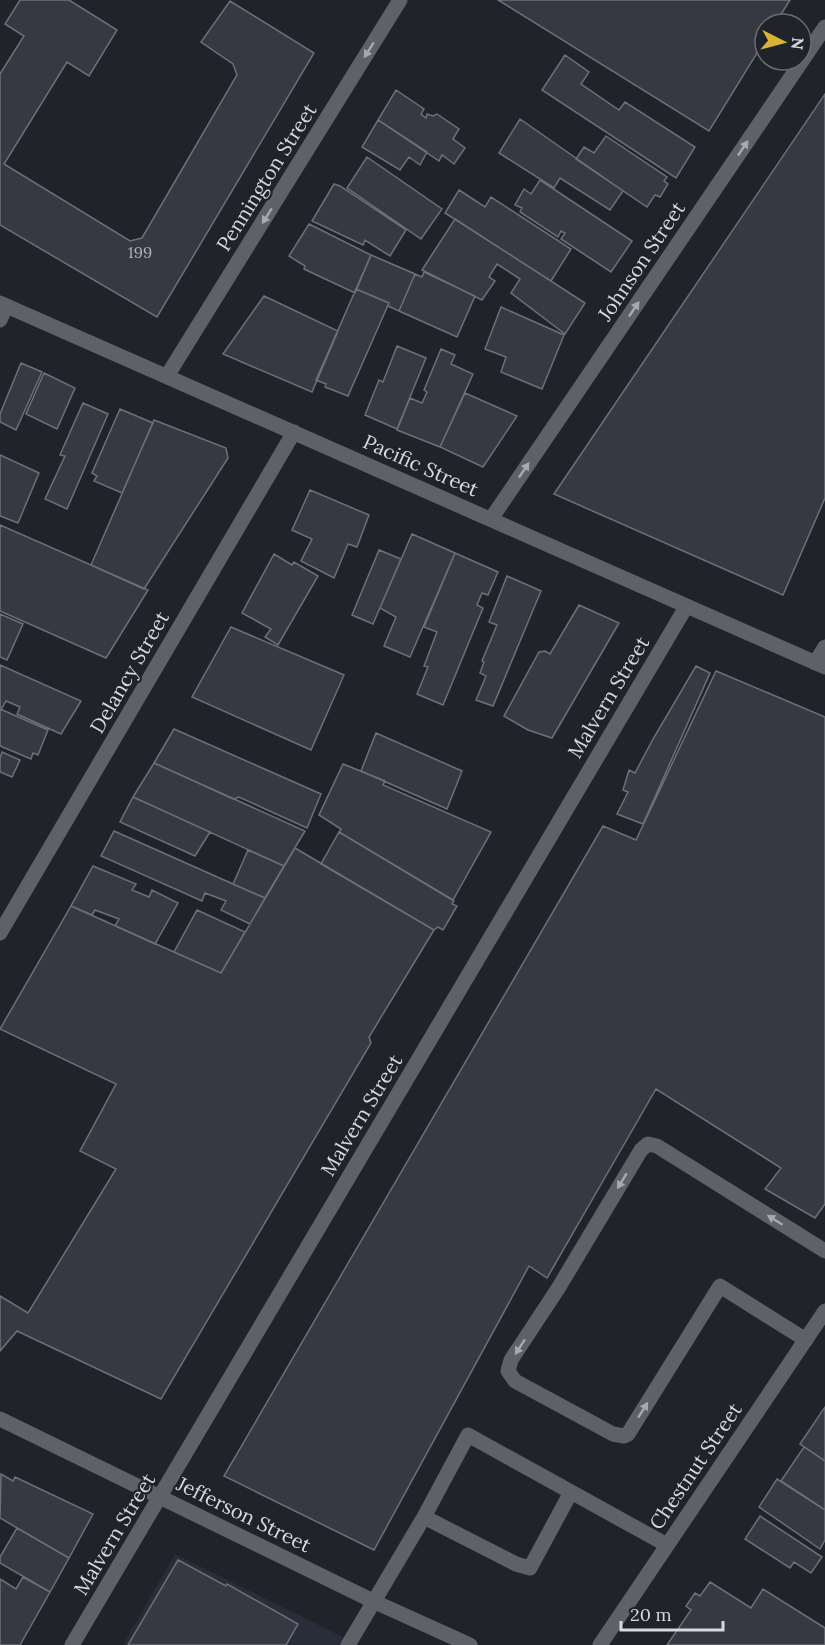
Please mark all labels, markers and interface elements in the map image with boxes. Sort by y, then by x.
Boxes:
north arrow [753,12,813,72]
text: N [787,36,809,51]
one-way arrow [364,42,375,58]
street label: Pennington Street [211,98,322,255]
one-way arrow [737,140,749,156]
street label: Johnson Street [591,196,690,326]
one-way arrow [261,208,272,224]
house number: 199 [128,242,152,262]
one-way arrow [628,301,639,317]
street label: Pacific Street [359,428,483,502]
one-way arrow [518,463,530,479]
street label: Delancy Street [84,606,174,737]
street label: Malvern Street [562,631,654,762]
street label: Malvern Street [315,1049,407,1180]
one-way arrow [616,1173,627,1189]
one-way arrow [767,1214,783,1225]
one-way arrow [515,1339,526,1355]
street label: Chestnut Street [643,1398,747,1534]
one-way arrow [637,1402,648,1418]
street label: Malvern Street [68,1468,160,1599]
street label: Jefferson Street [172,1470,315,1557]
scale bar [621,1594,723,1632]
text: 20 m [630,1603,672,1626]

